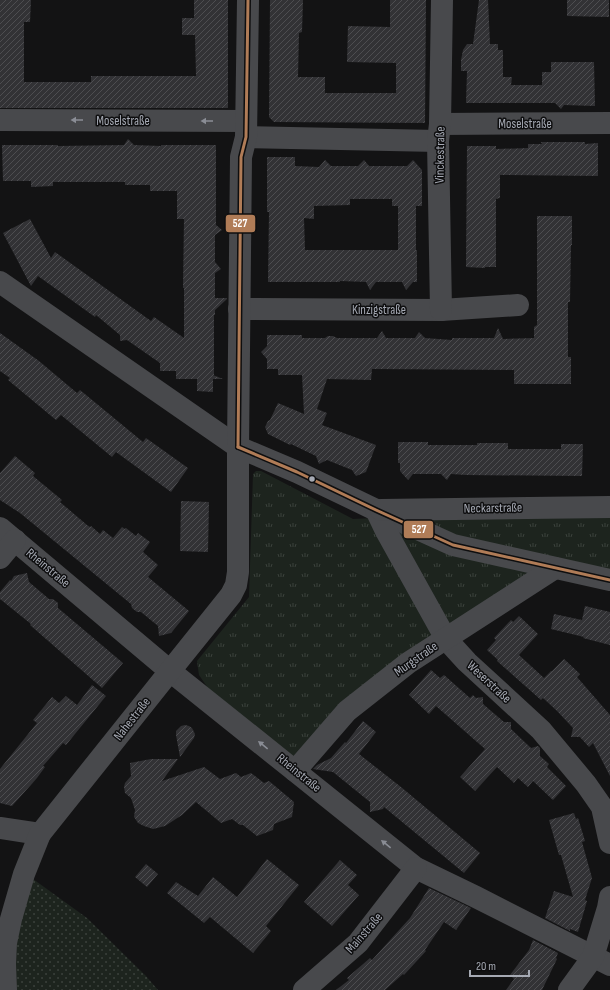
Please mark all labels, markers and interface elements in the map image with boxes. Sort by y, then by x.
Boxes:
street label: Moselstraße [96,113,150,129]
street label: Moselstraße [498,116,552,132]
one-way arrow [70,117,83,123]
one-way arrow [200,118,213,124]
street label: Vinckestraße [432,126,448,184]
line badge: 527 [225,214,256,233]
text: 527 [233,217,247,230]
street label: Kinzigstraße [352,302,406,318]
unlabelled marker [307,474,317,484]
street label: Neckarstraße [464,499,522,517]
line badge: 527 [403,520,434,539]
text: 527 [412,523,426,536]
street label: Rheinstraße [23,545,73,591]
street label: Murgstraße [391,638,441,680]
street label: Weserstraße [464,657,514,707]
street label: Nahestraße [110,694,154,744]
one-way arrow [257,740,268,749]
street label: Rheinstraße [274,750,324,796]
one-way arrow [380,839,391,848]
street label: Mainstraße [342,909,386,957]
scale bar [470,952,529,978]
text: 20 m [476,959,496,974]

